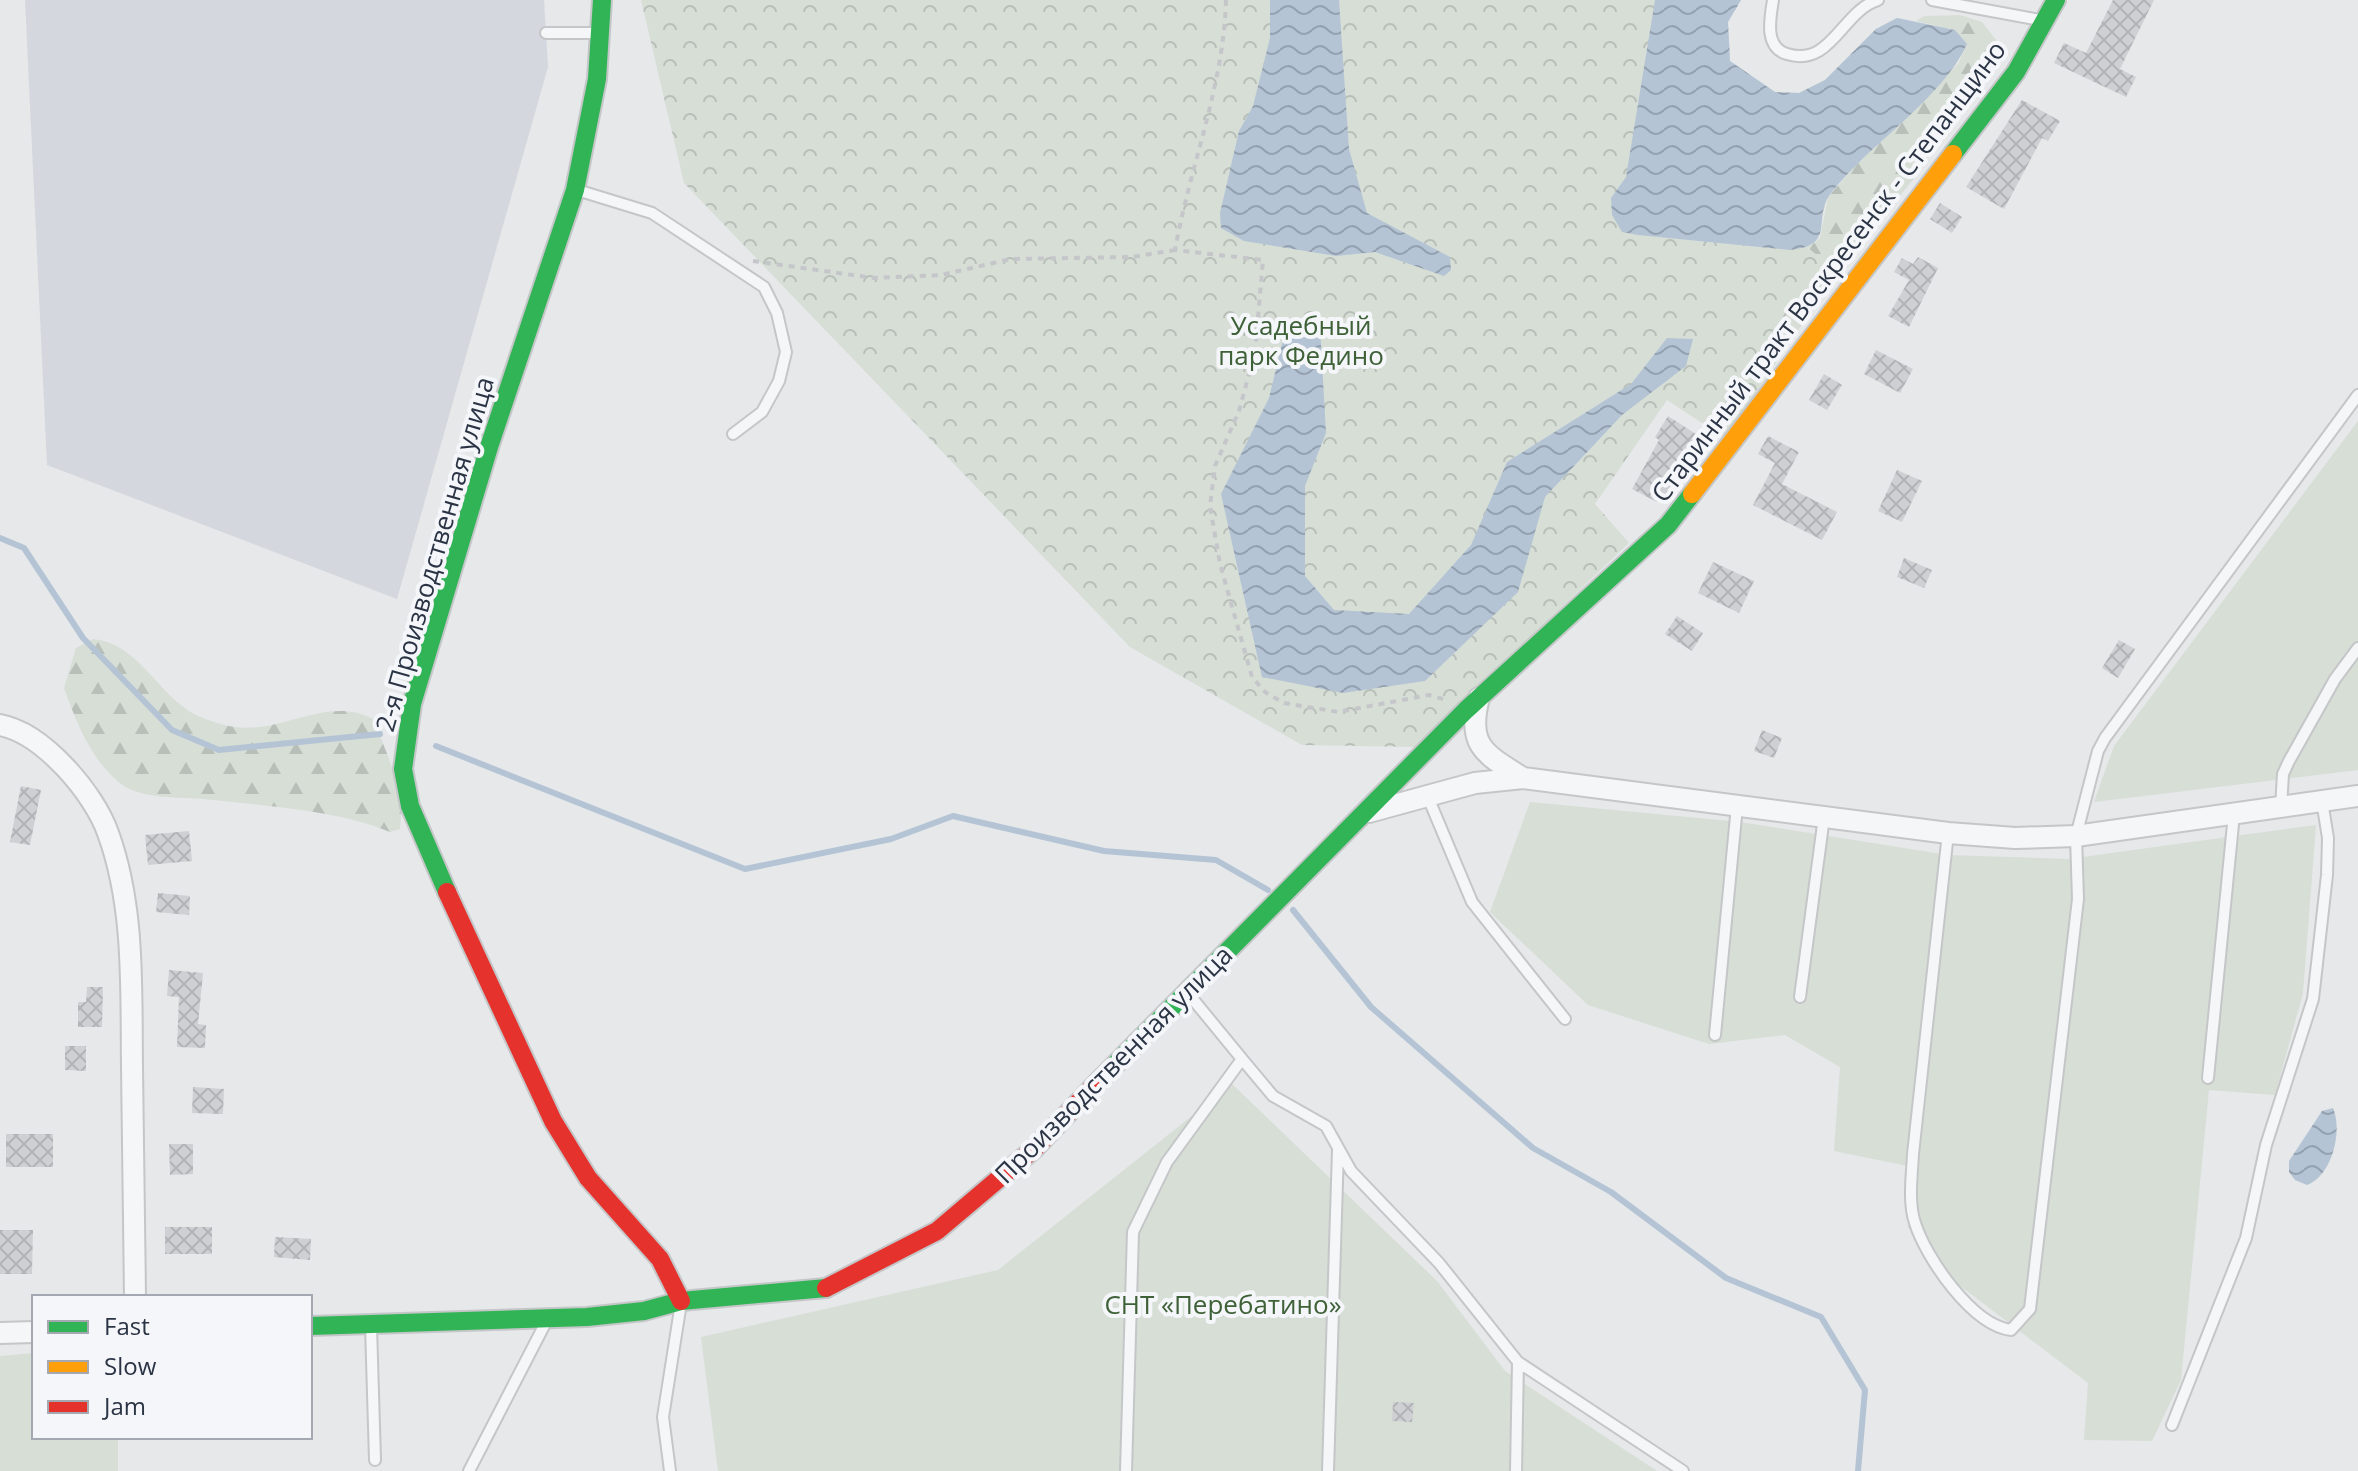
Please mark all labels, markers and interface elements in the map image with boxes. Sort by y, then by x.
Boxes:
street label: Старинный тракт Воскресенск - Степанщино [1642,33,2014,509]
park label: Усадебный парк Федино [1218,307,1384,373]
street label: 2-я Производственная улица [366,372,502,736]
street label: Производственная улица [986,937,1240,1191]
park label: СНТ «Перебатино» [1104,1286,1342,1322]
legend [32,1295,312,1439]
text: Fast [104,1309,150,1342]
text: Slow [104,1349,157,1382]
text: Jam [102,1389,146,1422]

